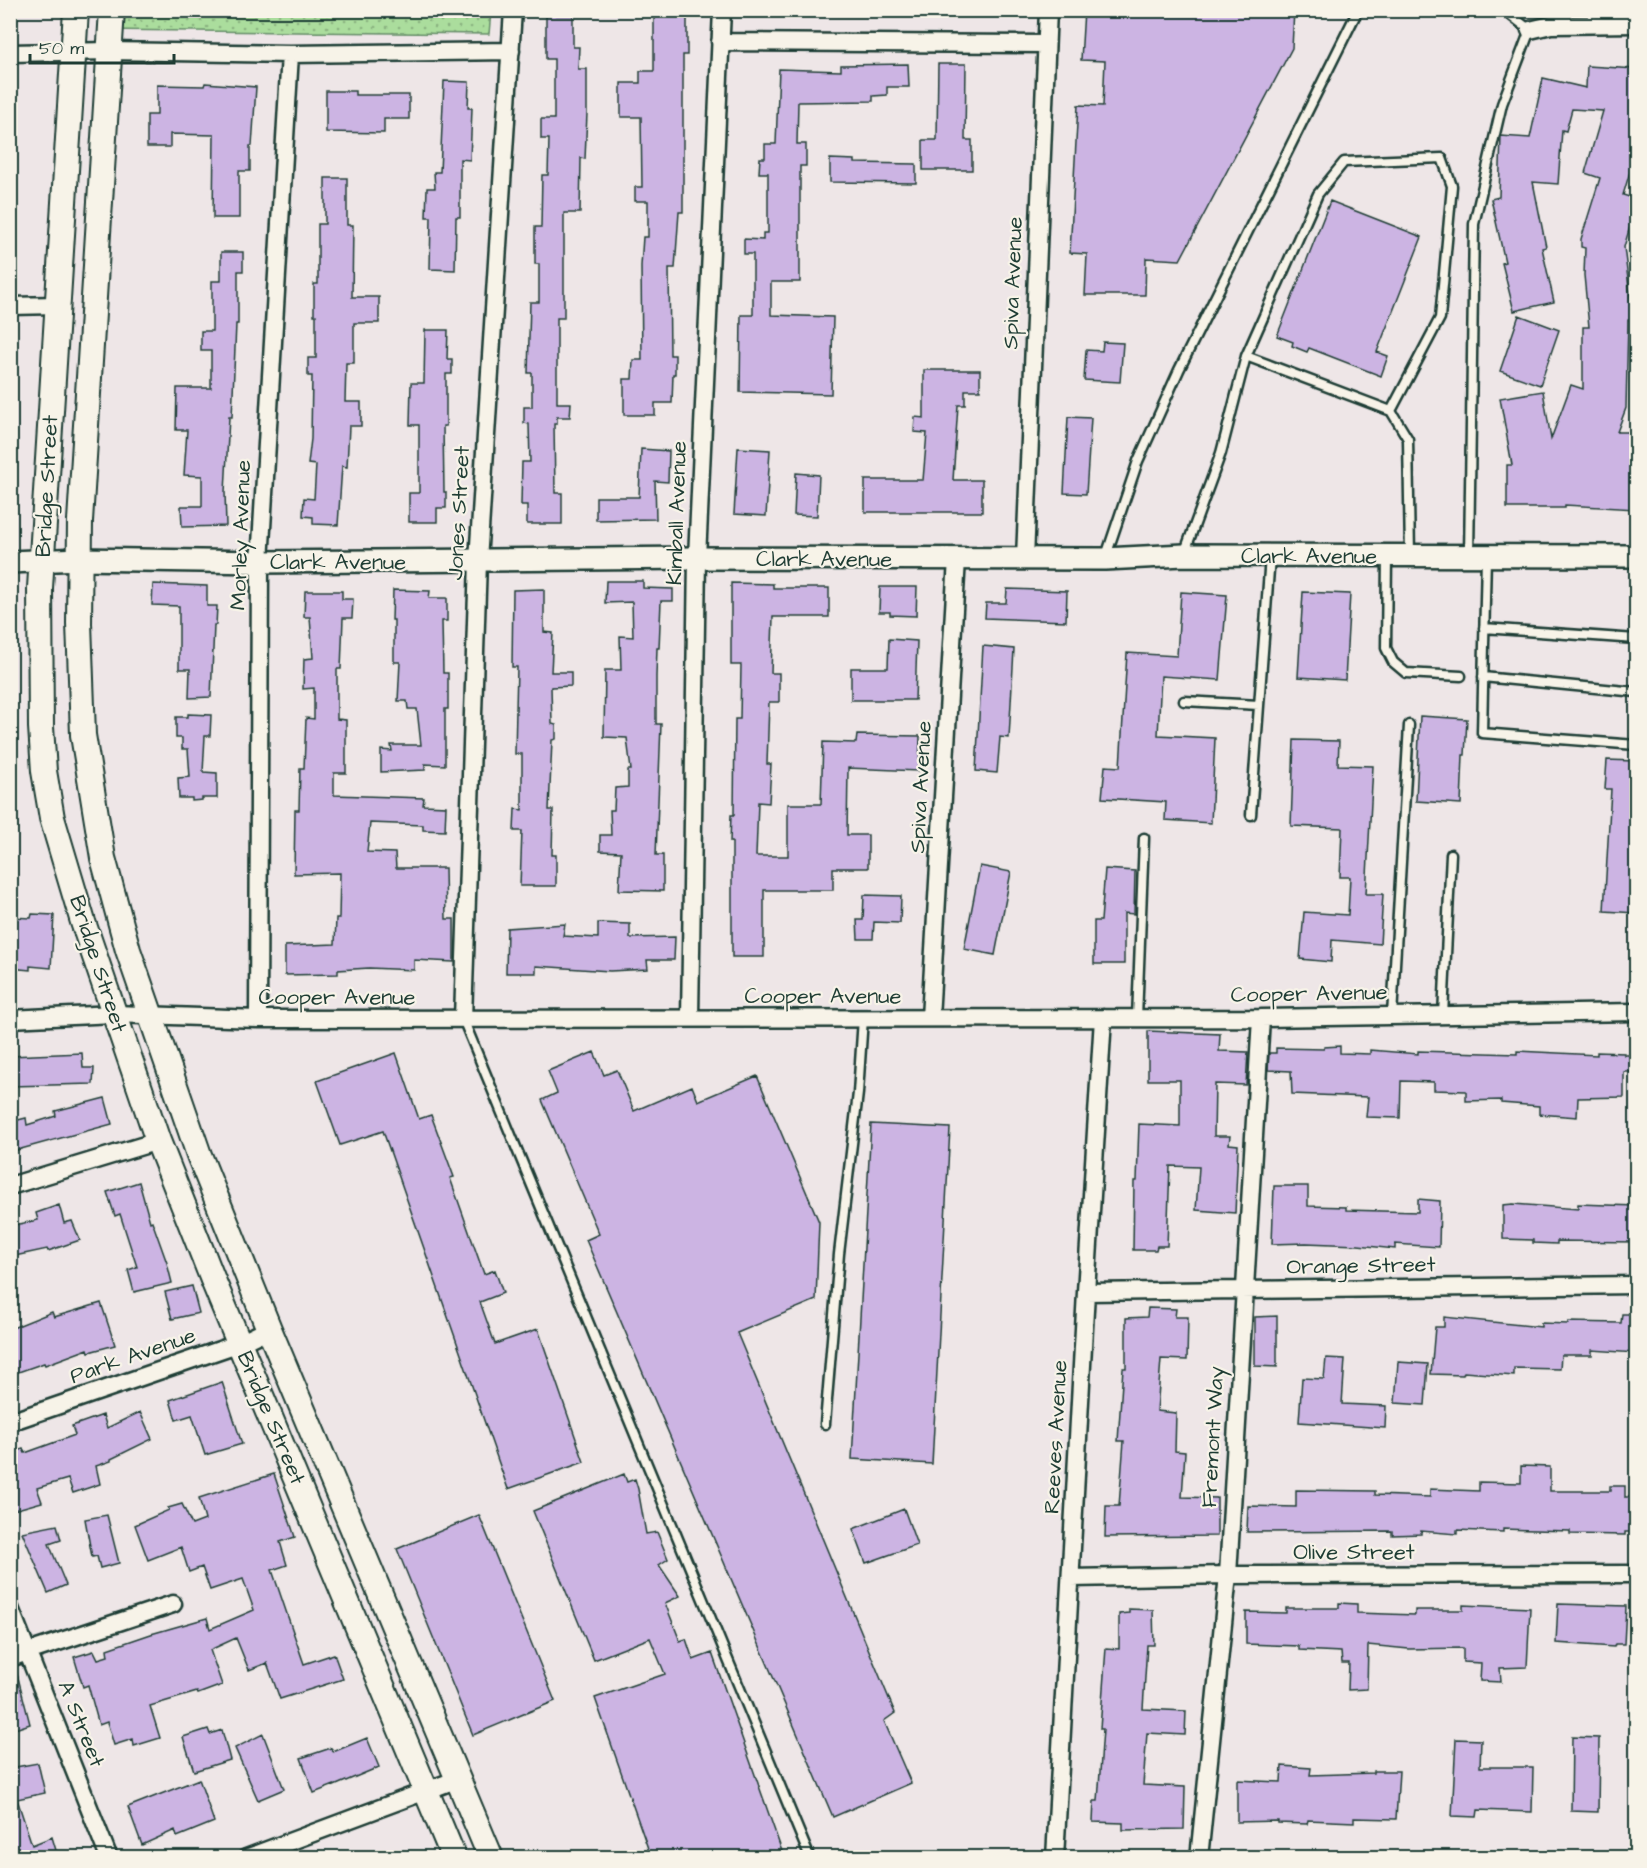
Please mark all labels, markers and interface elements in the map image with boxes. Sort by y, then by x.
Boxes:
scale bar [30,27,174,65]
text: 50 m [39,36,84,61]
street label: Spiva Avenue [995,216,1031,350]
street label: Bridge Street [28,414,67,558]
street label: Kimball Avenue [659,440,695,586]
street label: Jones Street [440,445,478,581]
street label: Morley Avenue [223,459,260,611]
street label: Clark Avenue [1241,541,1377,572]
street label: Clark Avenue [756,544,892,575]
street label: Clark Avenue [270,547,406,578]
street label: Spiva Avenue [902,720,940,854]
street label: Bridge Street [60,892,135,1037]
street label: Cooper Avenue [1230,977,1388,1011]
street label: Cooper Avenue [745,981,902,1012]
street label: Cooper Avenue [259,982,416,1013]
street label: Orange Street [1286,1249,1436,1284]
street label: Park Avenue [66,1320,200,1392]
street label: Bridge Street [228,1346,313,1490]
street label: Reeves Avenue [1036,1359,1076,1515]
street label: Fremont Way [1194,1366,1233,1508]
street label: Olive Street [1293,1537,1415,1568]
street label: A Street [50,1676,112,1772]

